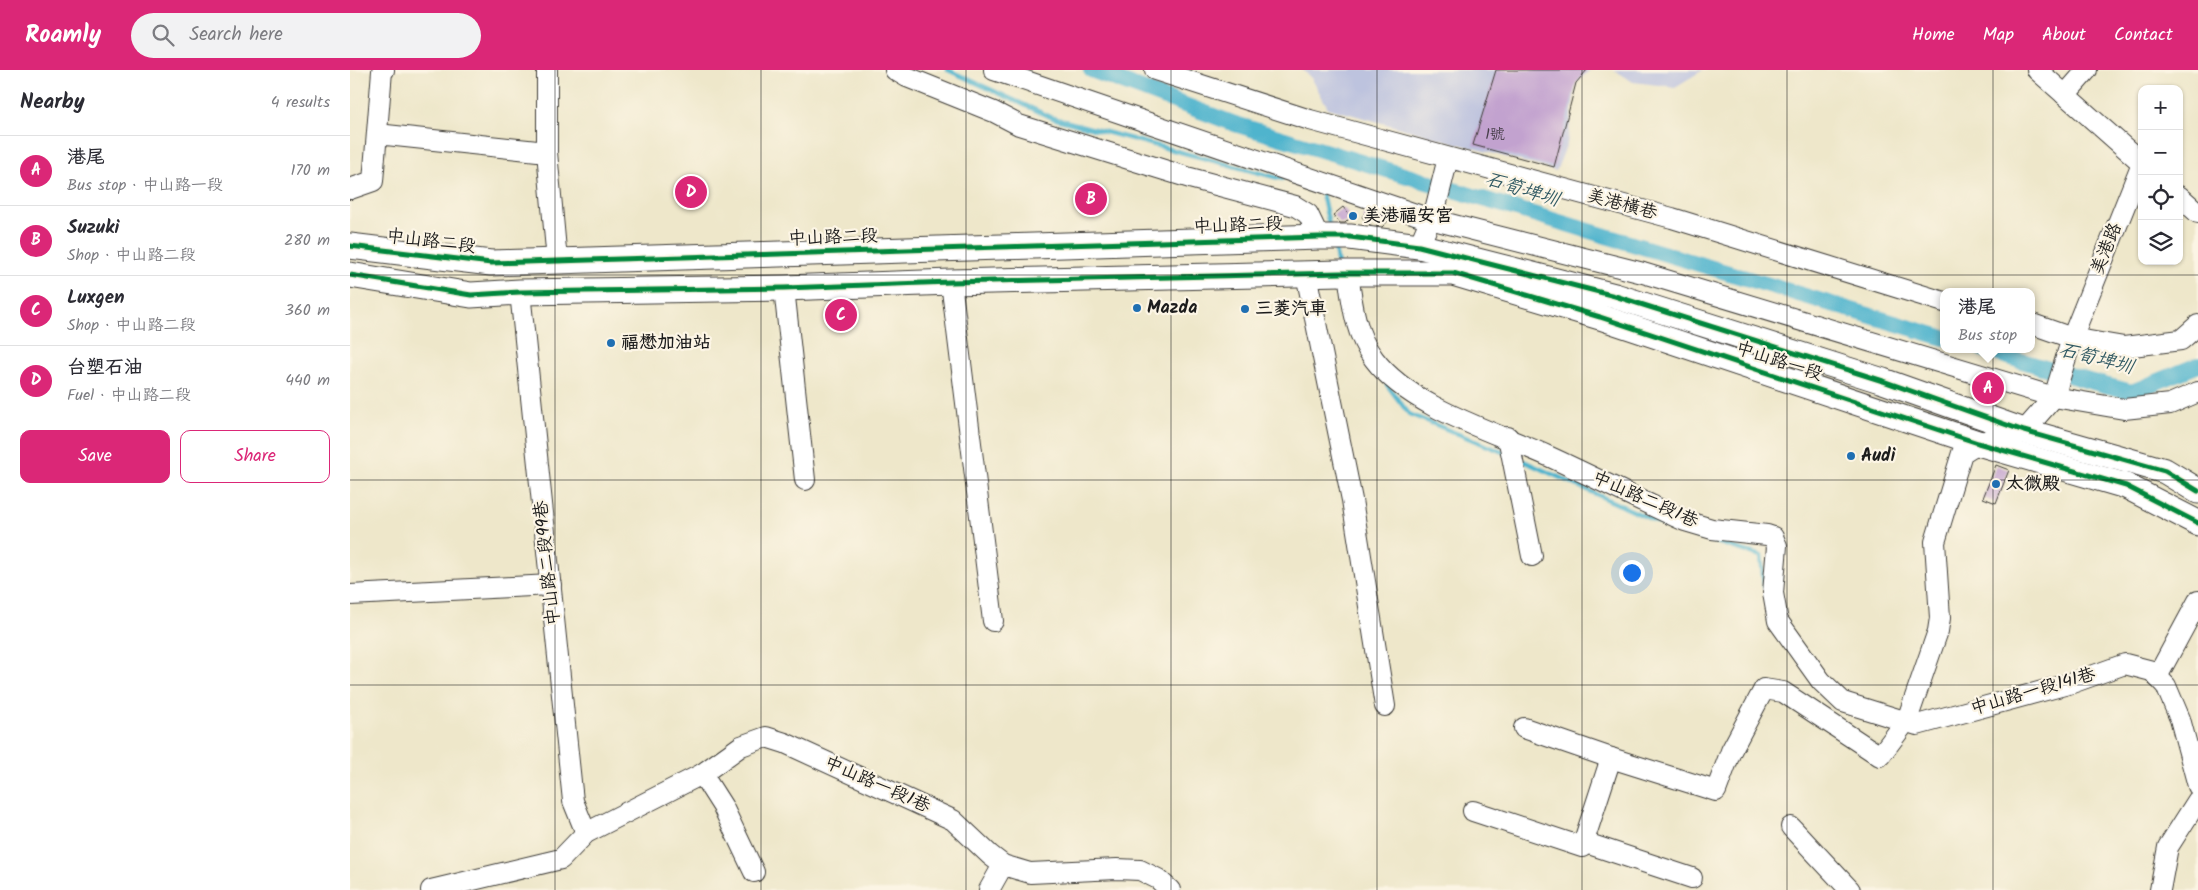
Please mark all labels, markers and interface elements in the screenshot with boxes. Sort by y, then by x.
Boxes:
search box [131,13,481,58]
text: Roamly [25,16,101,55]
text: Search here [189,20,283,50]
icon: search [149,21,177,49]
text: Home [1912,21,1955,50]
text: Map [1983,21,2014,50]
text: About [2042,21,2086,50]
text: Contact [2114,21,2173,50]
map controls [2138,85,2183,265]
button: + [2138,85,2183,130]
text: Nearby [20,86,85,119]
text: 4 results [271,90,330,115]
house number: 1號 [1485,123,1505,147]
button: − [2138,130,2183,175]
text: 港尾 [67,143,105,173]
text: A [31,158,41,183]
text: 170 m [290,158,330,183]
water label: 石筍埤圳 [1481,165,1565,216]
text: Bus stop · 中山路一段 [67,173,223,198]
pin: D [675,173,707,211]
button: locate [2138,175,2183,220]
pin: B [1075,180,1107,218]
street label: 美港橫巷 [1583,182,1661,228]
place label: 美港福安宮 [1363,202,1453,231]
street label: 中山路二段 [1193,210,1283,242]
marker: 美港福安宮 [1347,210,1359,222]
text: Suzuki [67,213,119,243]
street label: 美港路 [2083,219,2131,279]
button: layers [2138,220,2183,265]
street label: 中山路二段 [385,222,477,262]
street label: 中山路二段 [788,222,878,254]
text: B [31,228,41,253]
text: 280 m [284,228,330,253]
text: Shop · 中山路二段 [67,243,196,268]
text: Luxgen [67,283,125,313]
popup [1940,288,2035,353]
text: 港尾 [1958,293,1996,323]
place label: Mazda [1147,294,1197,323]
place label: 三菱汽車 [1255,295,1327,324]
pin: C [825,296,857,334]
text: C [31,298,41,323]
text: 360 m [285,298,330,323]
marker: Mazda [1131,302,1143,314]
marker: 三菱汽車 [1239,303,1251,315]
text: Shop · 中山路二段 [67,313,196,338]
text: Bus stop [1958,323,2017,348]
place label: 福懋加油站 [621,329,711,358]
street label: 中山路一段 [1732,334,1826,390]
water label: 石筍埤圳 [2055,335,2138,383]
marker: 福懋加油站 [605,337,617,349]
text: 台塑石油 [67,353,143,383]
text: D [31,368,41,393]
text: 440 m [285,368,330,393]
pin: A [1972,369,2004,407]
text: Fuel · 中山路二段 [67,383,191,408]
button: Save [20,430,170,483]
button: Share [180,430,330,483]
place label: Audi [1861,442,1896,471]
marker: Audi [1845,450,1857,462]
street label: 中山路二段1巷 [1587,464,1703,536]
place label: 太微殿 [2006,470,2060,499]
marker: 太微殿 [1990,478,2002,490]
street label: 中山路二段99巷 [527,499,569,627]
your location [1619,560,1645,586]
street label: 中山路一段141巷 [1967,660,2099,724]
street label: 中山路一段1巷 [819,749,935,821]

